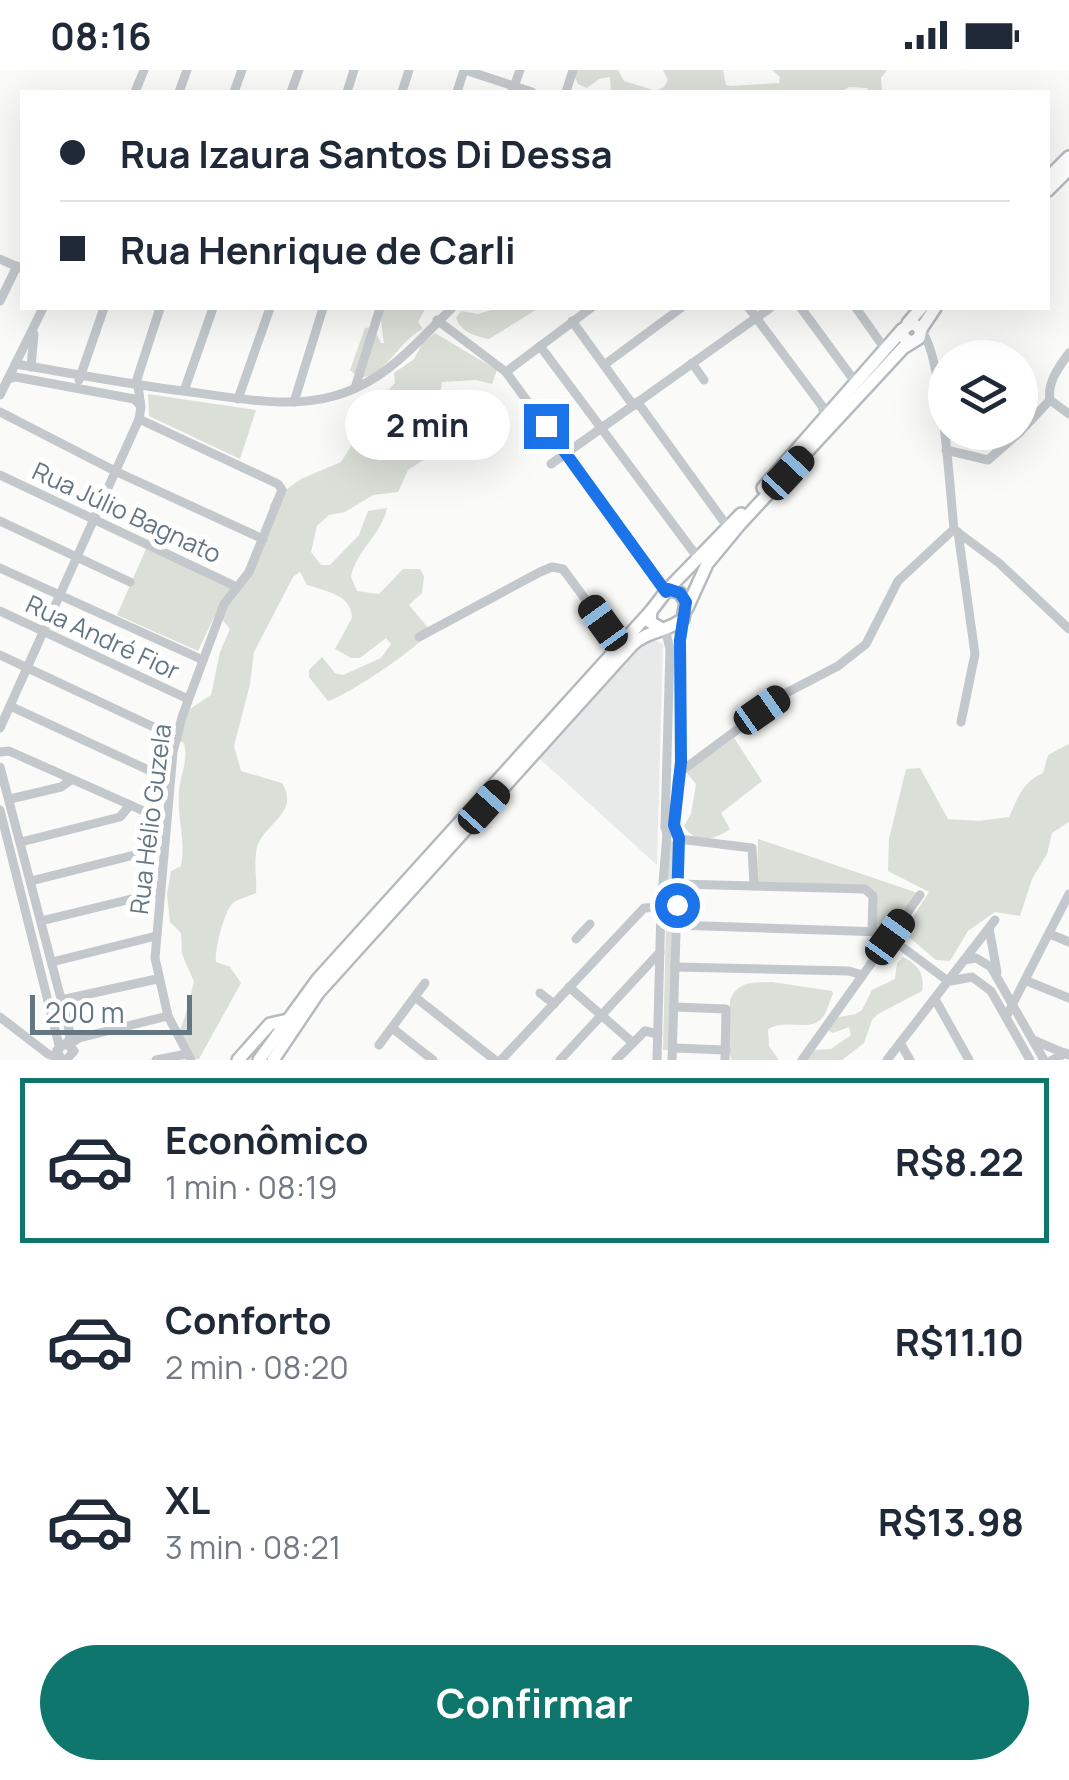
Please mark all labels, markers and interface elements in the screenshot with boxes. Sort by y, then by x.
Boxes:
text: 08:16 [50,9,152,61]
text: Rua Izaura Santos Di Dessa [120,127,613,179]
text: Rua Henrique de Carli [120,223,516,275]
map controls [928,340,1038,450]
button: layers [928,340,1038,450]
callout: 2 min [346,391,511,461]
text: 2 min [386,403,469,447]
route end [524,404,569,449]
car [757,441,819,505]
street label: Rua Júlio Bagnato [27,453,227,571]
street label: Rua André Fior [20,586,186,688]
car [573,590,633,656]
car [729,681,795,739]
street label: Rua Hélio Guzela [121,722,179,916]
car [453,775,515,839]
route start [655,883,700,928]
car [860,904,920,970]
scale bar [30,990,192,1034]
text: 200 m [45,993,124,1031]
text: Econômico [165,1113,369,1165]
icon: car [45,1116,135,1206]
text: R$8.22 [895,1135,1024,1187]
text: 1 min · 08:19 [165,1165,338,1209]
text: Conforto [165,1293,331,1345]
icon: car [45,1296,135,1386]
text: R$11.10 [895,1315,1024,1367]
text: 2 min · 08:20 [165,1345,349,1389]
text: XL [165,1473,210,1525]
icon: car [45,1476,135,1566]
text: R$13.98 [878,1495,1024,1547]
text: 3 min · 08:21 [165,1525,341,1569]
button: Confirmar [40,1645,1029,1760]

